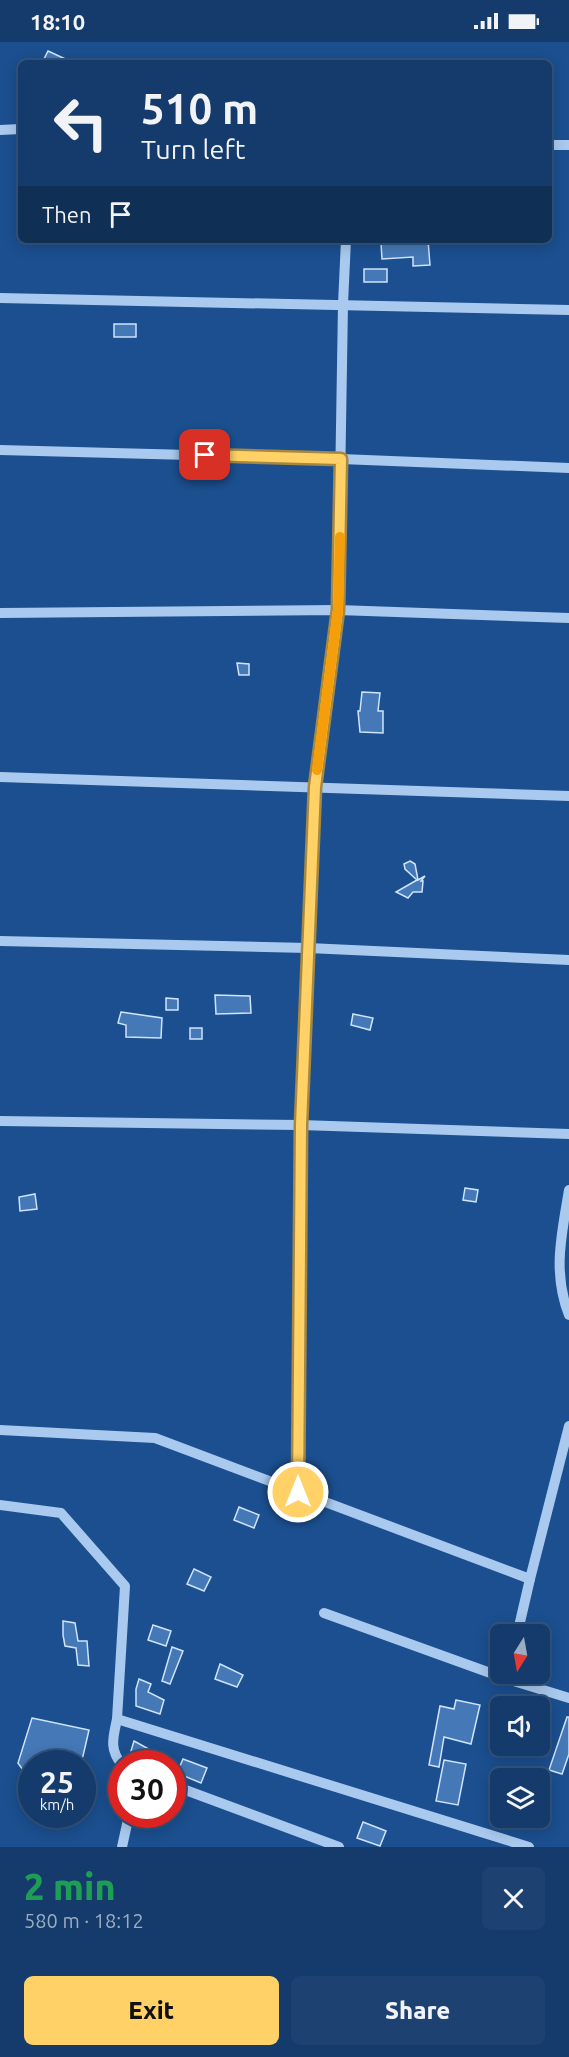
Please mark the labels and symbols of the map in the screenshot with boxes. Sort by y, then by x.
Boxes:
pin [179,429,230,480]
position arrow [266,1460,330,1524]
north arrow [490,1624,550,1684]
speed limit sign: 30 [108,1750,186,1828]

